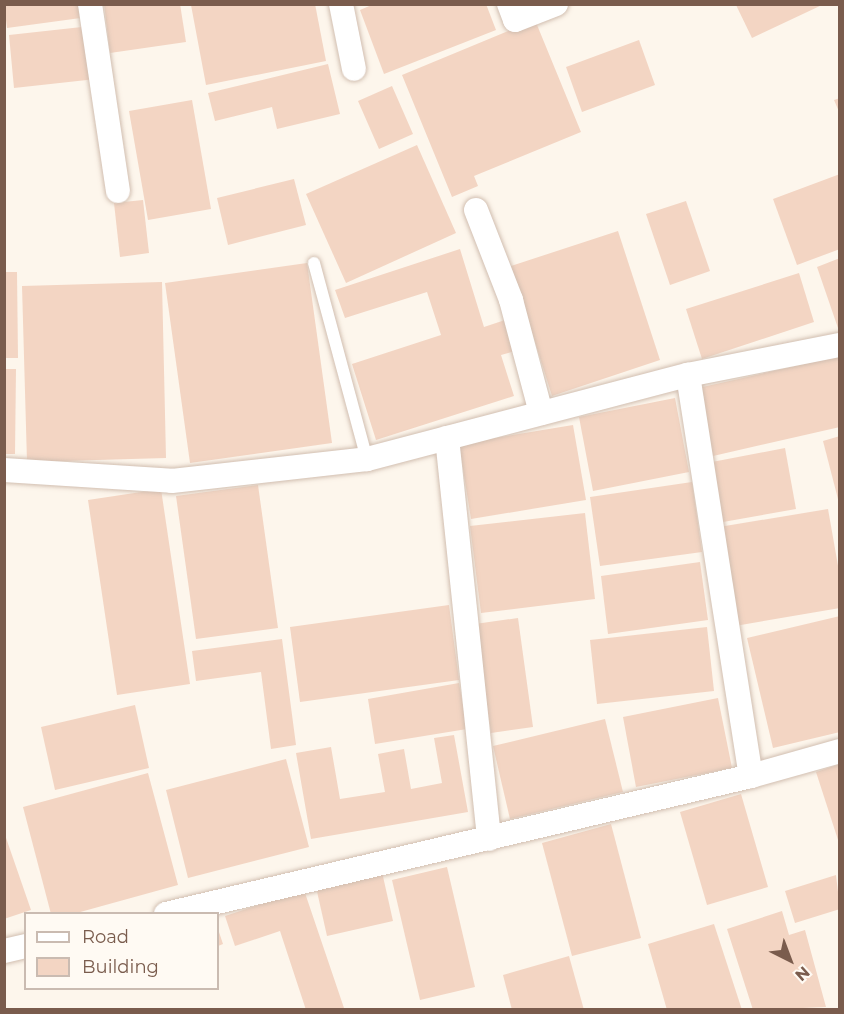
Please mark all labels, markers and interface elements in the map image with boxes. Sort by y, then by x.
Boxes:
legend [24,912,219,990]
text: Road [82,926,129,948]
north arrow [760,930,820,990]
text: Building [82,956,159,978]
text: N [791,962,814,985]

